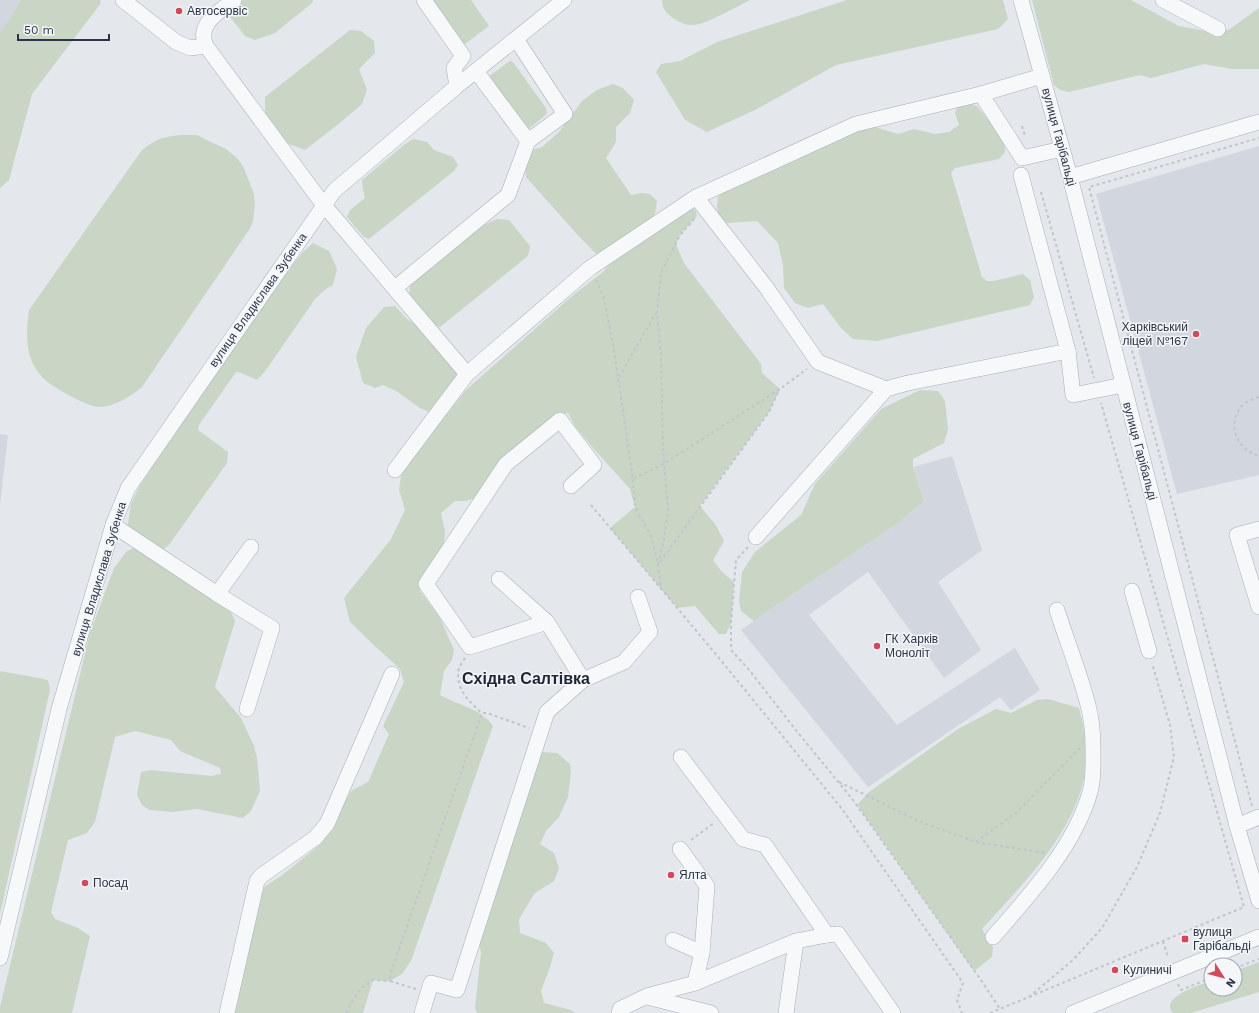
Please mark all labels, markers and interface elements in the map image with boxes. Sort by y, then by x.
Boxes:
place label: Автосервіс [187,4,248,18]
marker: Автосервіс [174,6,184,16]
scale bar [18,16,109,42]
text: 50 m [24,23,54,37]
street label: вулиця Гарібальді [1039,86,1079,188]
street label: вулиця Владислава Зубенка [206,230,310,370]
place label: Харківський ліцей №167 [1122,320,1188,348]
marker: Харківський ліцей №167 [1191,329,1201,339]
street label: вулиця Гарібальді [1120,400,1160,502]
street label: вулиця Владислава Зубенка [69,500,129,658]
place label: ГК Харків Моноліт [885,632,938,660]
marker: ГК Харків Моноліт [872,641,882,651]
district label: Східна Салтівка [462,669,590,688]
place label: Ялта [679,868,707,882]
marker: Ялта [666,870,676,880]
place label: Посад [93,876,128,890]
marker: Посад [80,878,90,888]
place label: вулиця Гарібальді [1193,925,1251,953]
marker: вулиця Гарібальді [1180,934,1190,944]
north arrow [1203,957,1243,997]
place label: Кулиничі [1123,963,1172,977]
marker: Кулиничі [1110,965,1120,975]
text: N [1223,975,1238,990]

